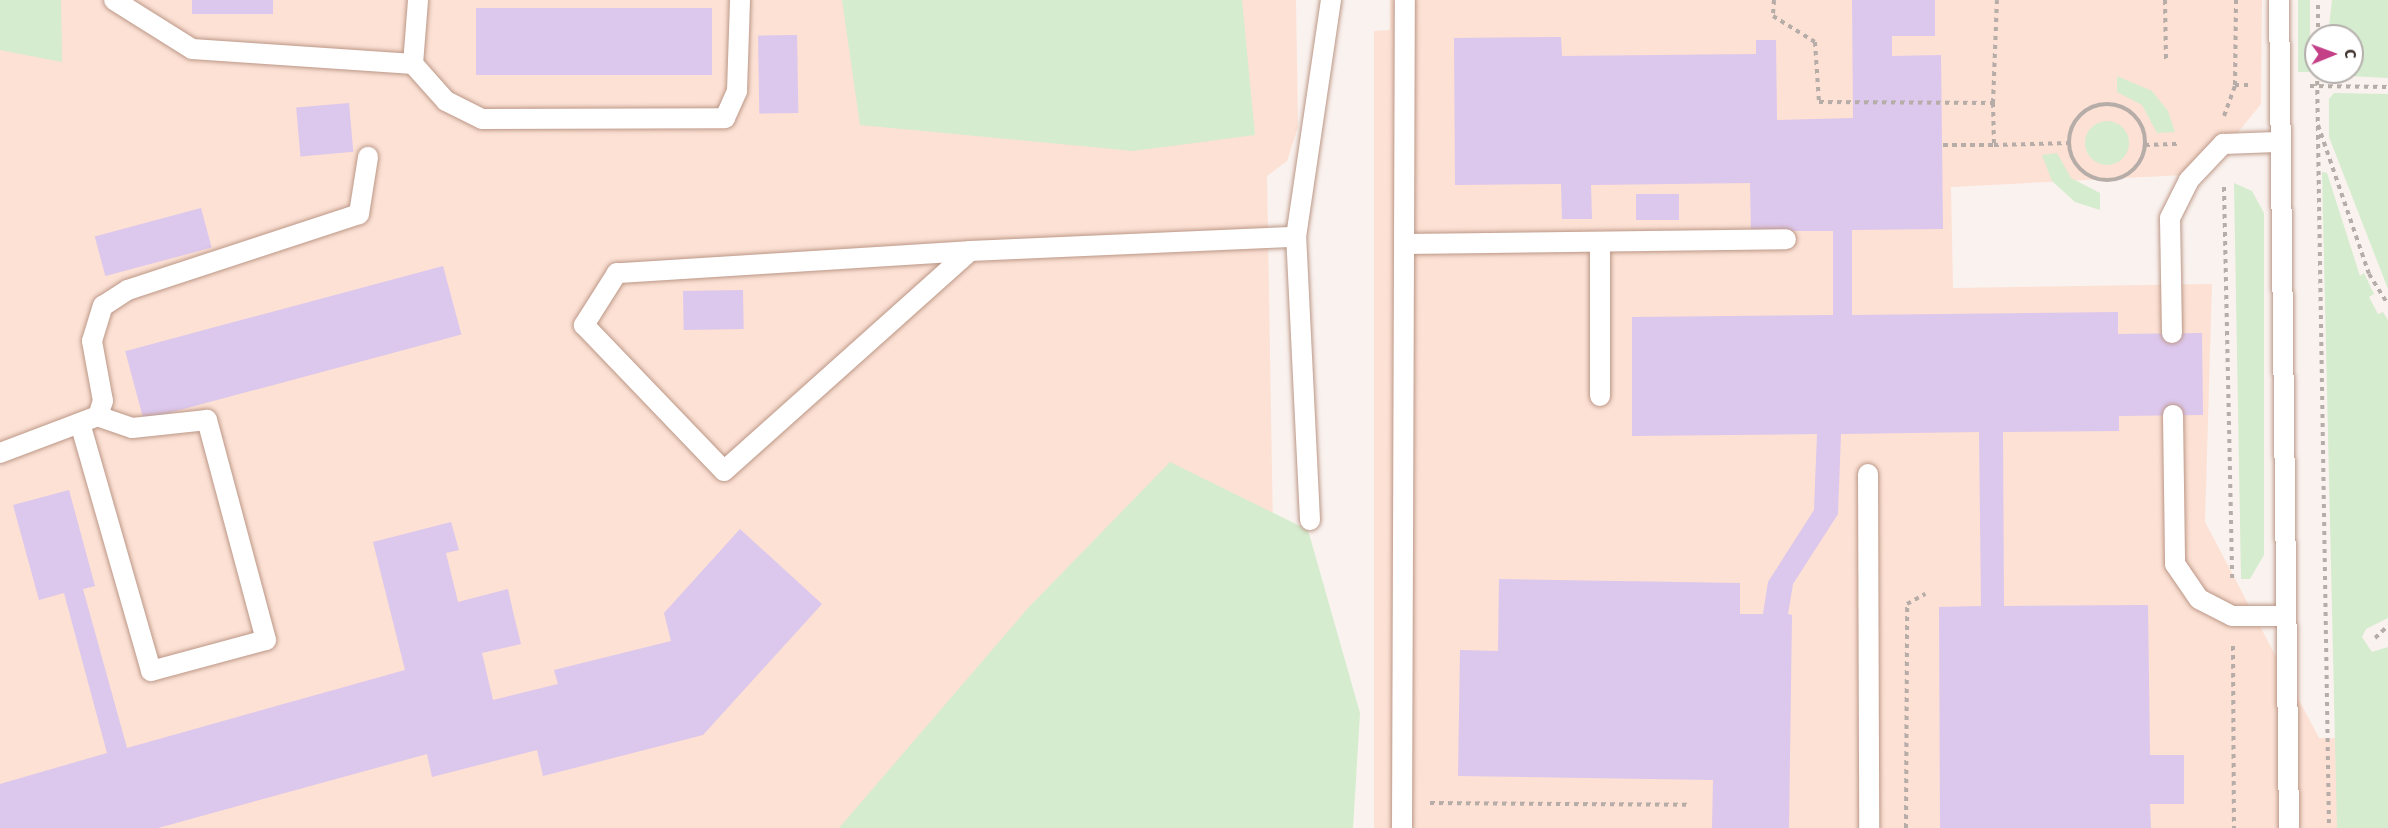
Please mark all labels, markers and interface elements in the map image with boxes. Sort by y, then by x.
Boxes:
north arrow [2304,24,2364,84]
text: С [2341,49,2360,58]

